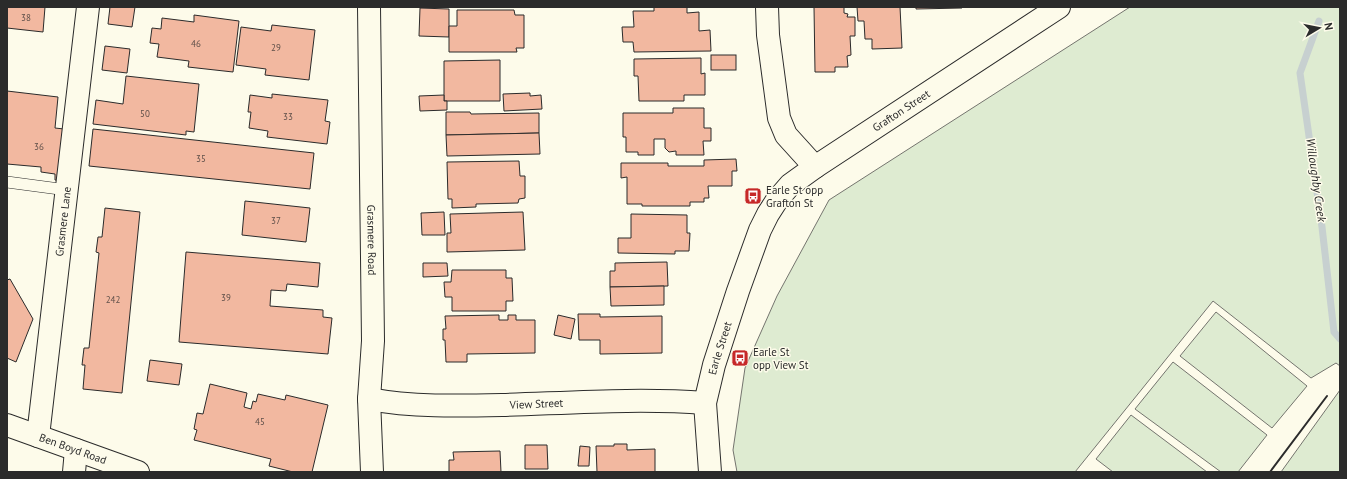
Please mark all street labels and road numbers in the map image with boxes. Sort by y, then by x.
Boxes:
street label: Grafton Street [870,86,933,134]
street label: Grasmere Lane [52,185,74,257]
street label: Grasmere Road [364,205,379,276]
street label: Earle Street [705,320,735,376]
street label: View Street [509,396,564,412]
street label: Ben Boyd Road [37,430,109,467]

